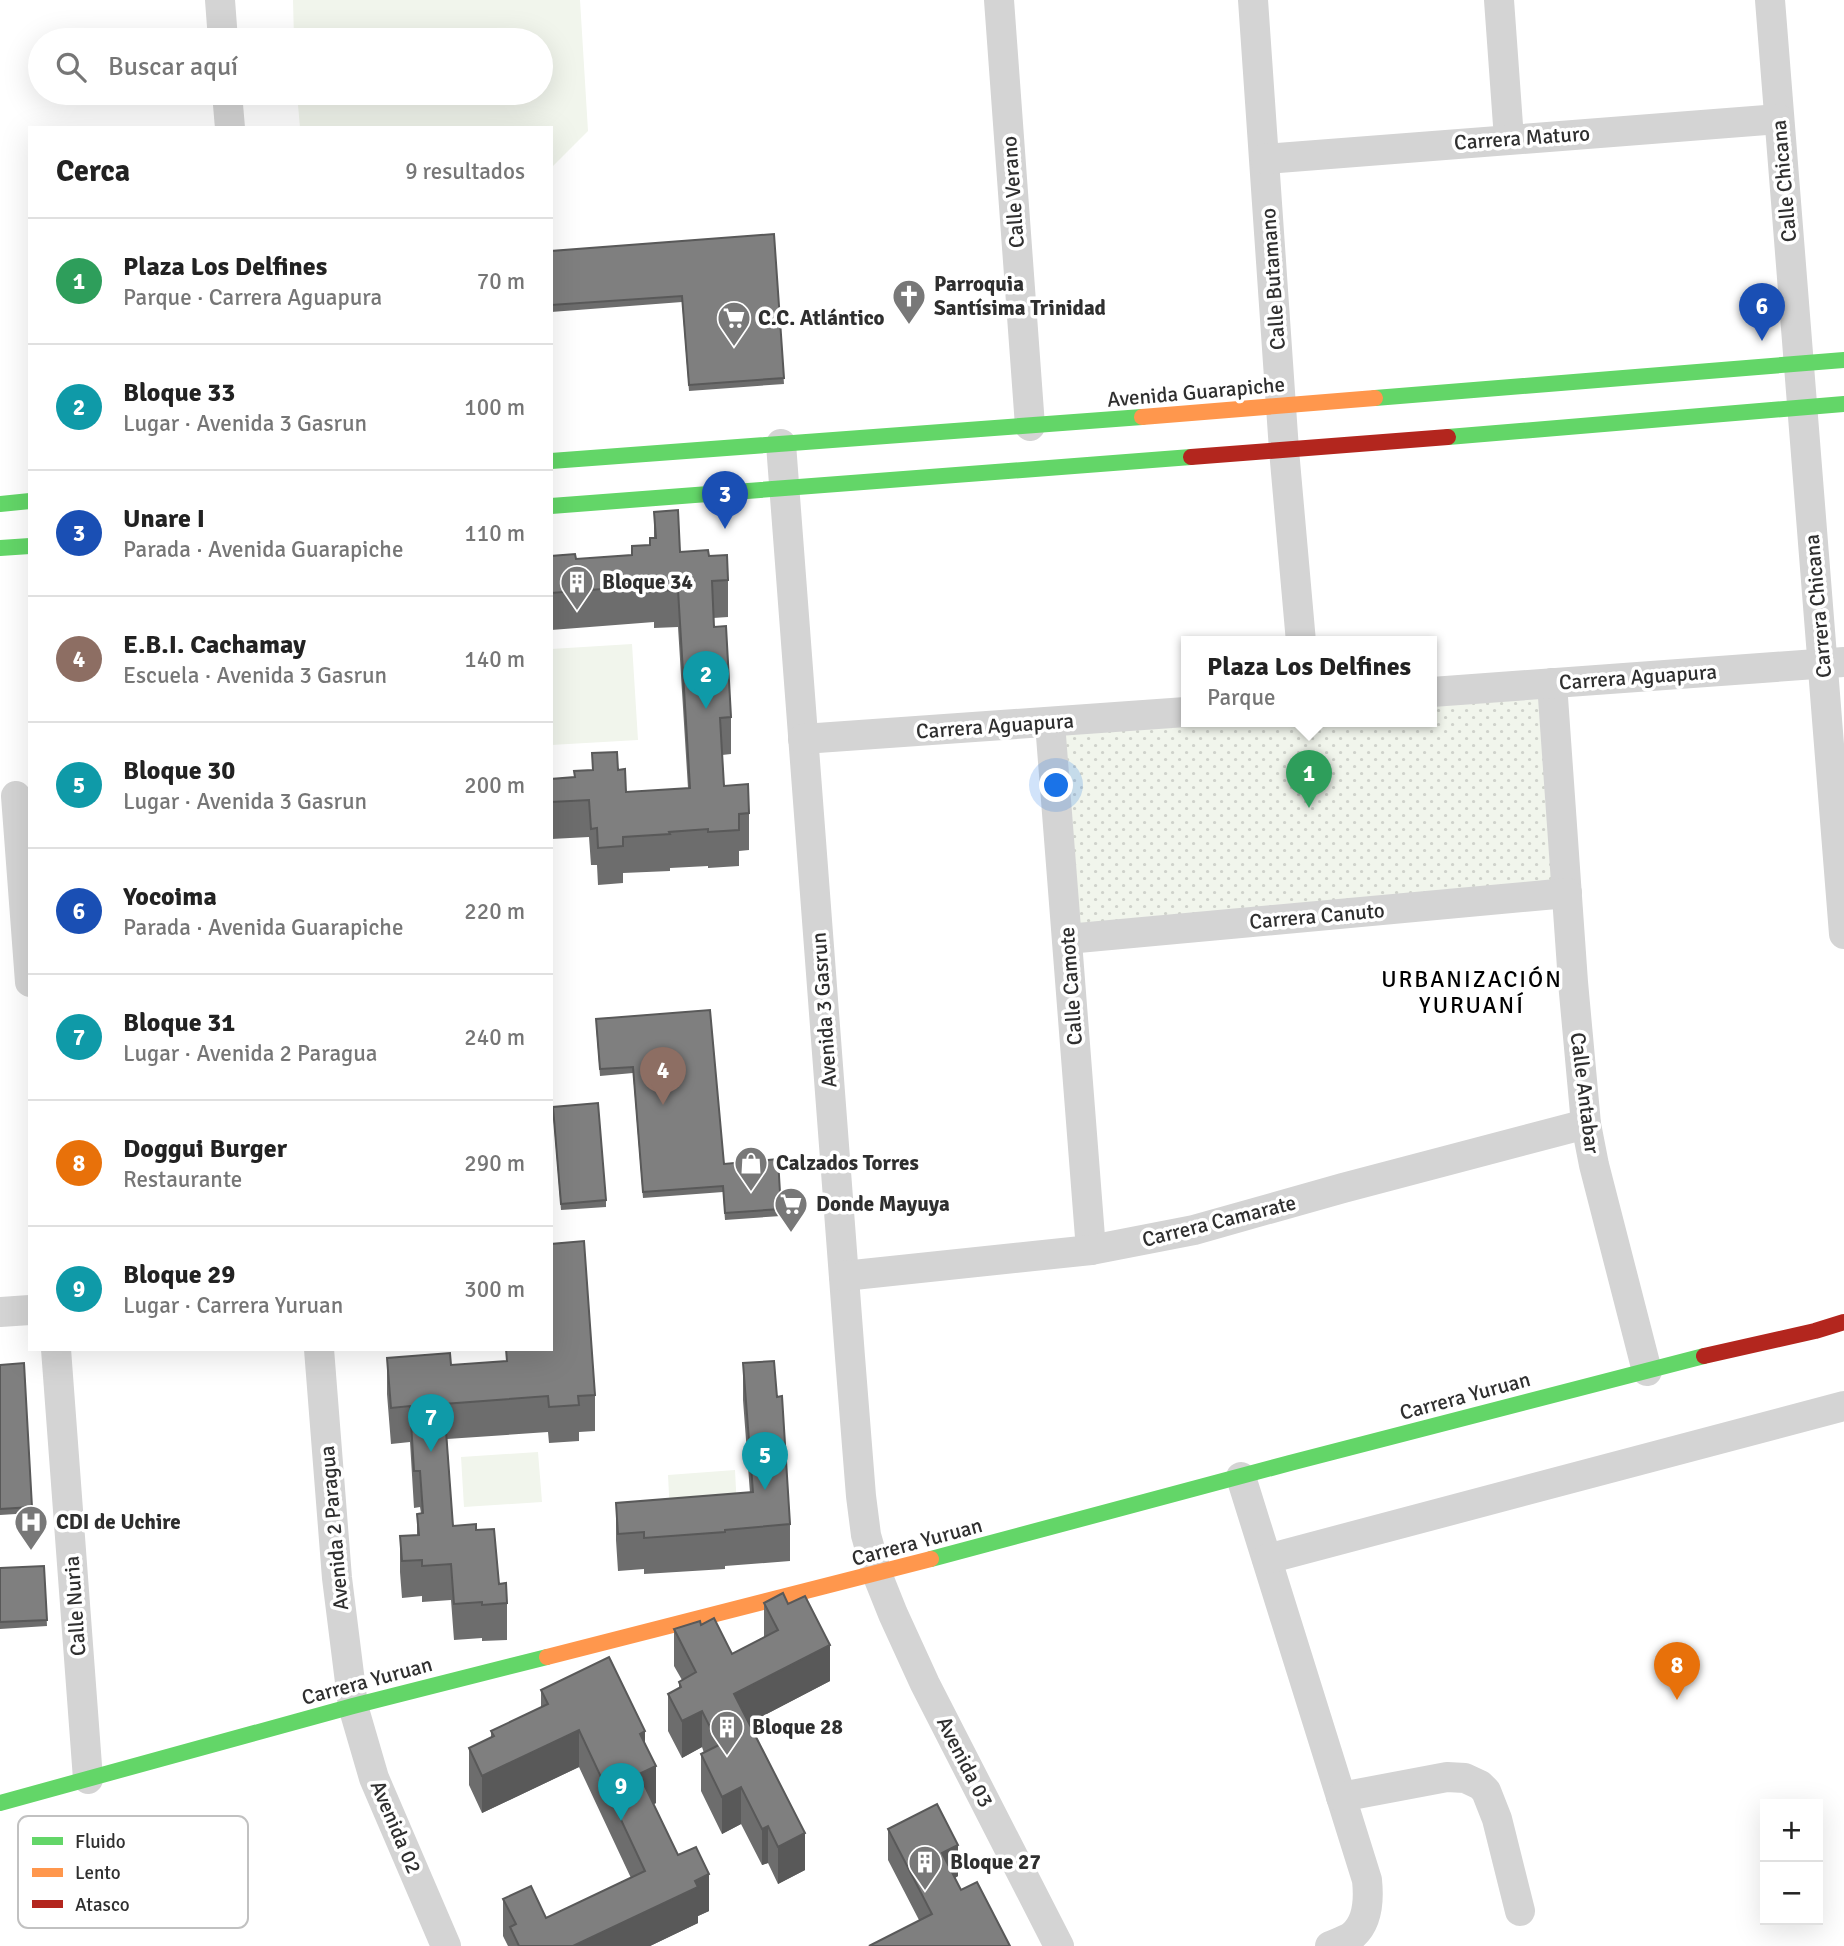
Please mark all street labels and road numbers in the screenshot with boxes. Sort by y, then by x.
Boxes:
street label: Calle Chicana [1766,119,1802,243]
street label: Carrera Maturo [1453,120,1591,156]
street label: Calle Verano [996,135,1030,249]
street label: Calle Butamano [1255,207,1291,351]
street label: Avenida Guarapiche [1106,371,1286,413]
street label: Carrera Chicana [1799,533,1837,679]
street label: Carrera Aguapura [1558,659,1718,695]
street label: Carrera Aguapura [915,708,1075,744]
street label: Carrera Canuto [1248,897,1386,935]
street label: Calle Camote [1054,926,1088,1046]
street label: Avenida 3 Gasrun [806,931,842,1089]
street label: Calle Antabar [1565,1031,1605,1155]
street label: Carrera Camarate [1139,1189,1299,1253]
street label: Carrera Yuruan [1397,1366,1533,1426]
street label: Avenida 2 Paragua [314,1445,354,1611]
street label: Carrera Yuruan [849,1512,985,1572]
street label: Calle Nuria [59,1555,91,1657]
street label: Carrera Yuruan [299,1651,435,1711]
street label: Avenida 03 [931,1712,999,1812]
street label: Avenida 02 [365,1777,427,1877]

